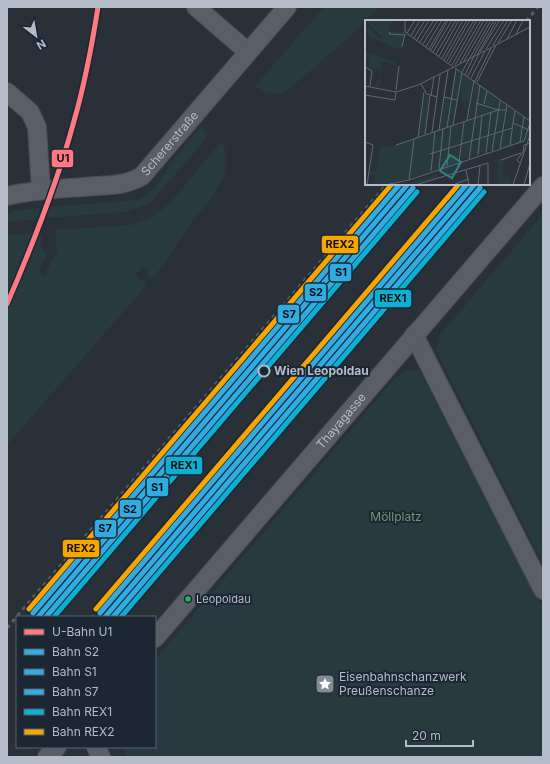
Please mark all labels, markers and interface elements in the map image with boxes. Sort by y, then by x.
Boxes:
north arrow [16,16,56,56]
inset map [365,20,530,185]
text: N [34,36,48,53]
street label: Schererstraße [138,108,201,179]
line badge: U1 [51,149,74,168]
text: U1 [57,151,70,165]
line badge: REX2 [321,235,359,254]
text: REX2 [326,237,355,251]
line badge: S1 [329,263,352,282]
text: S1 [335,265,347,279]
line badge: S2 [304,283,327,302]
text: S2 [309,285,323,299]
line badge: REX1 [374,289,412,308]
text: REX1 [380,291,407,305]
line badge: S7 [277,304,300,324]
text: S7 [282,307,296,321]
place label: Wien Leopoldau [274,363,369,378]
marker: Wien Leopoldau [257,364,271,378]
street label: Thayagasse [313,390,369,452]
line badge: REX1 [165,456,203,475]
text: REX1 [171,458,198,472]
line badge: S1 [146,477,169,497]
text: S1 [151,480,163,494]
line badge: S2 [119,499,142,518]
text: S2 [123,502,137,516]
park label: Möllplatz [370,509,422,524]
line badge: S7 [94,519,117,538]
text: S7 [98,521,112,535]
line badge: REX2 [62,539,100,558]
text: REX2 [67,541,96,555]
place label: Leopoldau [196,592,251,606]
marker: Leopoldau [183,594,193,604]
legend [16,616,156,748]
text: U-Bahn U1 [52,624,112,639]
text: Bahn S2 [52,644,99,659]
text: Bahn S1 [52,664,97,679]
place label: Eisenbahnschanzwerk Preußenschanze [339,669,467,698]
place icon: Eisenbahnschanzwerk Preußenschanze [314,673,336,695]
text: Bahn S7 [52,684,99,699]
text: Bahn REX1 [52,704,112,719]
scale bar [406,722,473,748]
text: Bahn REX2 [52,724,115,739]
text: 20 m [412,728,441,743]

